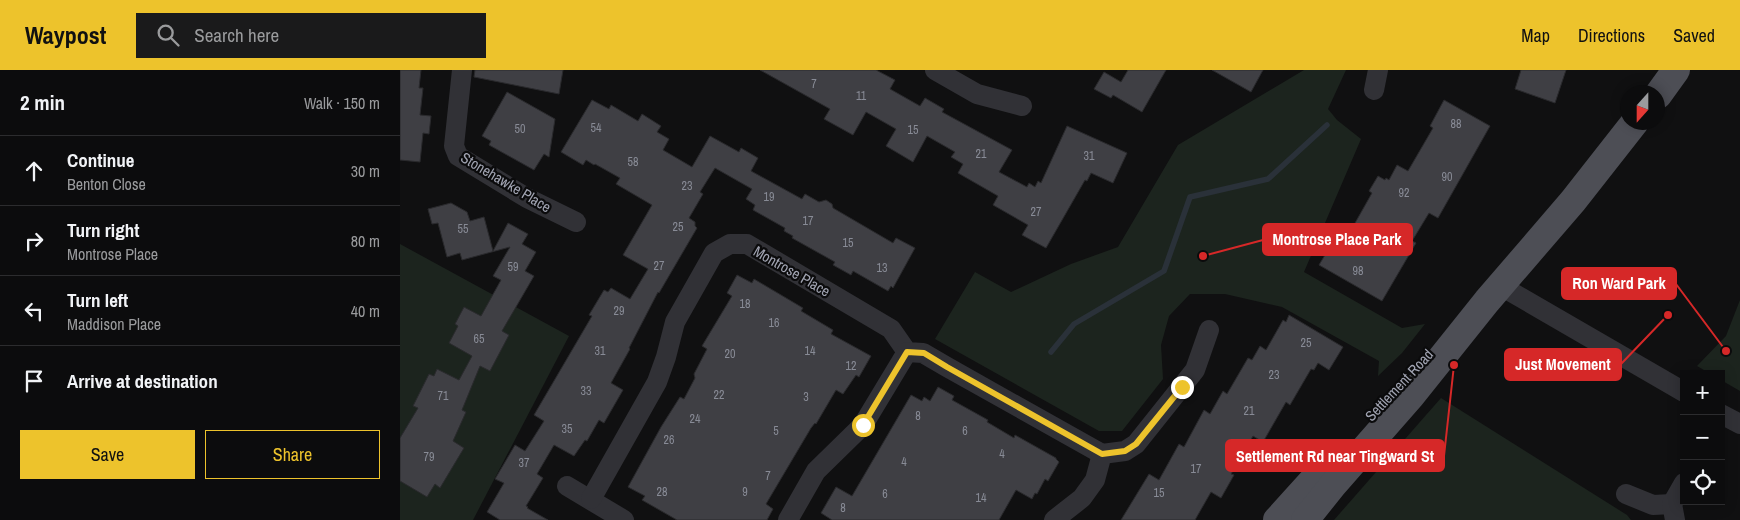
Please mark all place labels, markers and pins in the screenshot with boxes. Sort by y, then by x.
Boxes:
callout: Montrose Place Park [1263,224,1412,255]
callout: Ron Ward Park [1562,268,1676,299]
callout: Just Movement [1505,349,1621,380]
callout: Settlement Rd near Tingward St [1226,440,1444,471]

